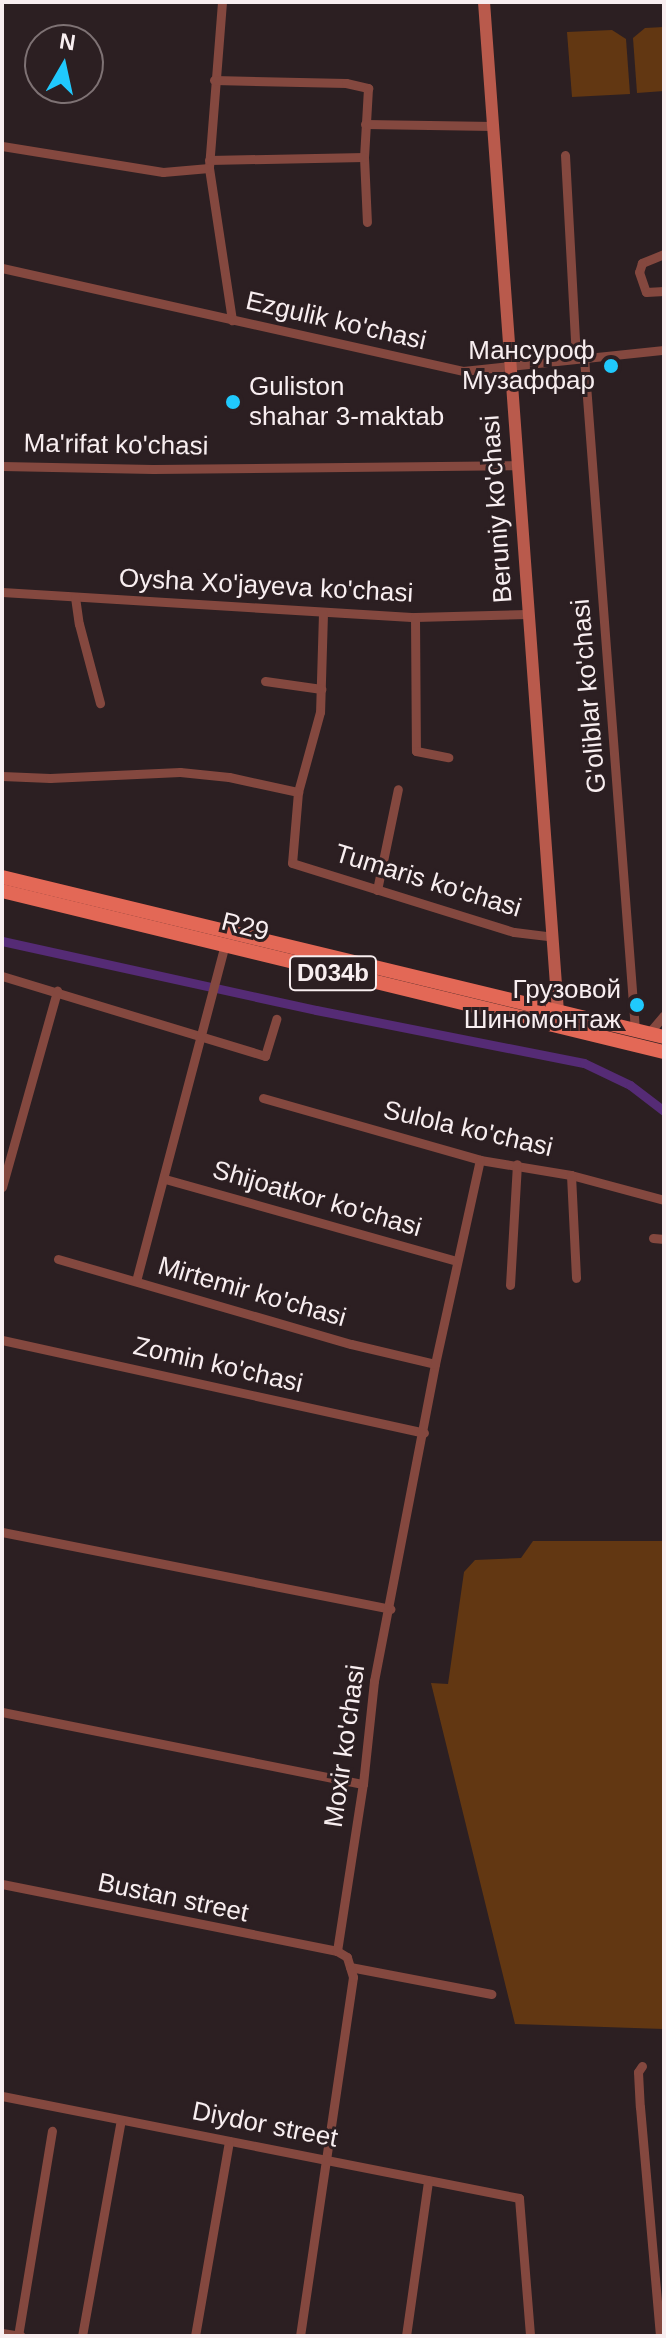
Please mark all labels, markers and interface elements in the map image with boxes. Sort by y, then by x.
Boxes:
north arrow [24,24,104,104]
text: N [58,28,77,55]
street label: Ezgulik ko'chasi [243,285,429,357]
place label: Мансуроф Музаффар [462,335,595,396]
marker: Мансуроф Музаффар [602,357,620,375]
place label: Guliston shahar 3-maktab [249,371,444,432]
marker: Guliston shahar 3-maktab [224,393,242,411]
street label: Beruniy ko'chasi [475,414,519,604]
street label: Ma'rifat ko'chasi [23,428,209,462]
street label: Oysha Xo'jayeva ko'chasi [118,563,414,609]
street label: G'oliblar ko'chasi [565,598,613,794]
street label: Tumaris ko'chasi [331,838,525,924]
street label: R29 [218,906,272,948]
road number: D034b [287,953,379,993]
place label: Грузовой Шиномонтаж [464,974,621,1036]
marker: Грузовой Шиномонтаж [628,996,646,1014]
street label: Sulola ko'chasi [380,1094,556,1164]
street label: Shijoatkor ko'chasi [209,1154,425,1244]
street label: Mirtemir ko'chasi [154,1250,350,1334]
street label: Zomin ko'chasi [130,1330,306,1400]
street label: Moxir ko'chasi [318,1663,372,1829]
street label: Bustаn street [95,1867,251,1929]
street label: Diydor street [190,2096,340,2154]

